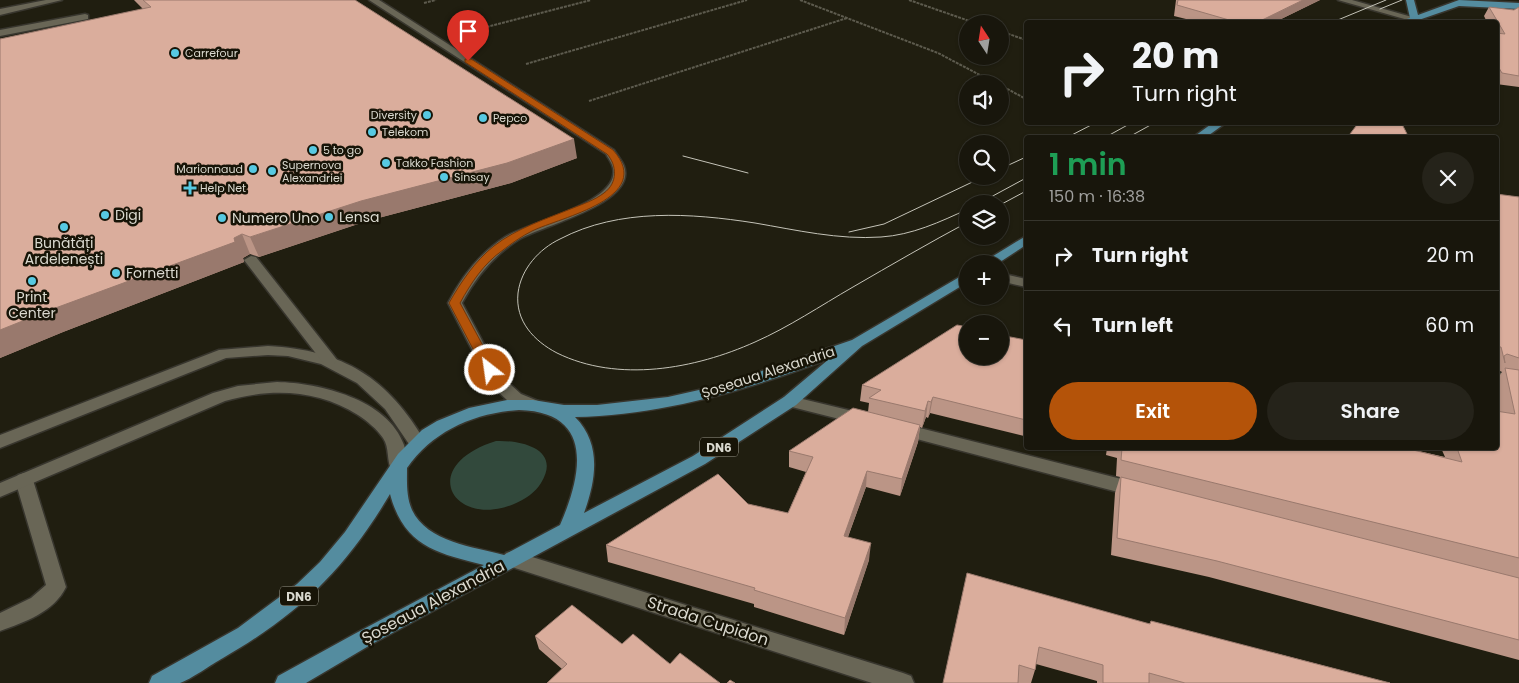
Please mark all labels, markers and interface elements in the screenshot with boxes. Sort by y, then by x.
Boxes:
pin [447,10,489,61]
north arrow [959,15,1009,65]
map controls [959,15,1009,365]
icon: arrive [454,17,482,45]
text: 20 m [1132,31,1219,80]
icon: right [1049,40,1114,105]
place label: Carrefour [185,45,238,61]
marker: Carrefour [169,47,181,59]
button: sound [959,75,1009,125]
text: Turn right [1132,78,1237,109]
place label: Diversity [371,107,418,123]
marker: Diversity [421,109,433,121]
place label: Pepco [493,110,527,126]
marker: Pepco [477,112,489,124]
place label: Telekom [382,124,428,140]
marker: Telekom [366,126,378,138]
button: search [959,135,1009,185]
place label: 5 to go [323,142,361,158]
text: 1 min [1049,143,1127,186]
marker: 5 to go [307,144,319,156]
button: close [1422,152,1474,204]
place label: Takko Fashion [396,155,473,171]
place label: Supernova Alexandriei [282,157,343,186]
marker: Takko Fashion [380,157,392,169]
place label: Marionnaud [176,161,243,177]
marker: Marionnaud [247,163,259,175]
marker: Supernova Alexandriei [266,165,278,177]
place label: Sinsay [454,169,490,185]
marker: Sinsay [438,171,450,183]
place label: Help Net [200,180,246,196]
marker: Help Net [184,182,196,194]
text: 150 m · 16:38 [1049,185,1145,208]
button: layers [959,195,1009,245]
place label: Digi [115,205,141,225]
place label: Lensa [339,207,379,227]
place label: Numero Uno [232,208,319,228]
marker: Digi [99,209,111,221]
marker: Lensa [323,211,335,223]
marker: Numero Uno [216,212,228,224]
marker: Bunătăți Ardelenești [58,221,70,233]
place label: Bunătăți Ardelenești [25,233,103,269]
icon: right [1049,242,1077,270]
text: Turn right [1092,242,1188,269]
text: 20 m [1426,242,1474,269]
button: + [959,255,1009,305]
place label: Fornetti [126,263,179,283]
marker: Fornetti [110,267,122,279]
marker: Print Center [26,275,38,287]
place label: Print Center [8,287,56,323]
icon: left [1049,312,1077,340]
text: Turn left [1092,312,1173,339]
text: 60 m [1425,312,1474,339]
button: − [959,315,1009,365]
street label: Șoseaua Alexandria [699,341,837,403]
position arrow [463,343,515,395]
button: Exit [1049,382,1257,440]
button: Share [1267,382,1474,440]
road number: DN6 [700,438,738,457]
street label: Șoseaua Alexandria [357,555,509,649]
road number: DN6 [280,586,318,606]
street label: Strada Cupidon [644,591,772,651]

